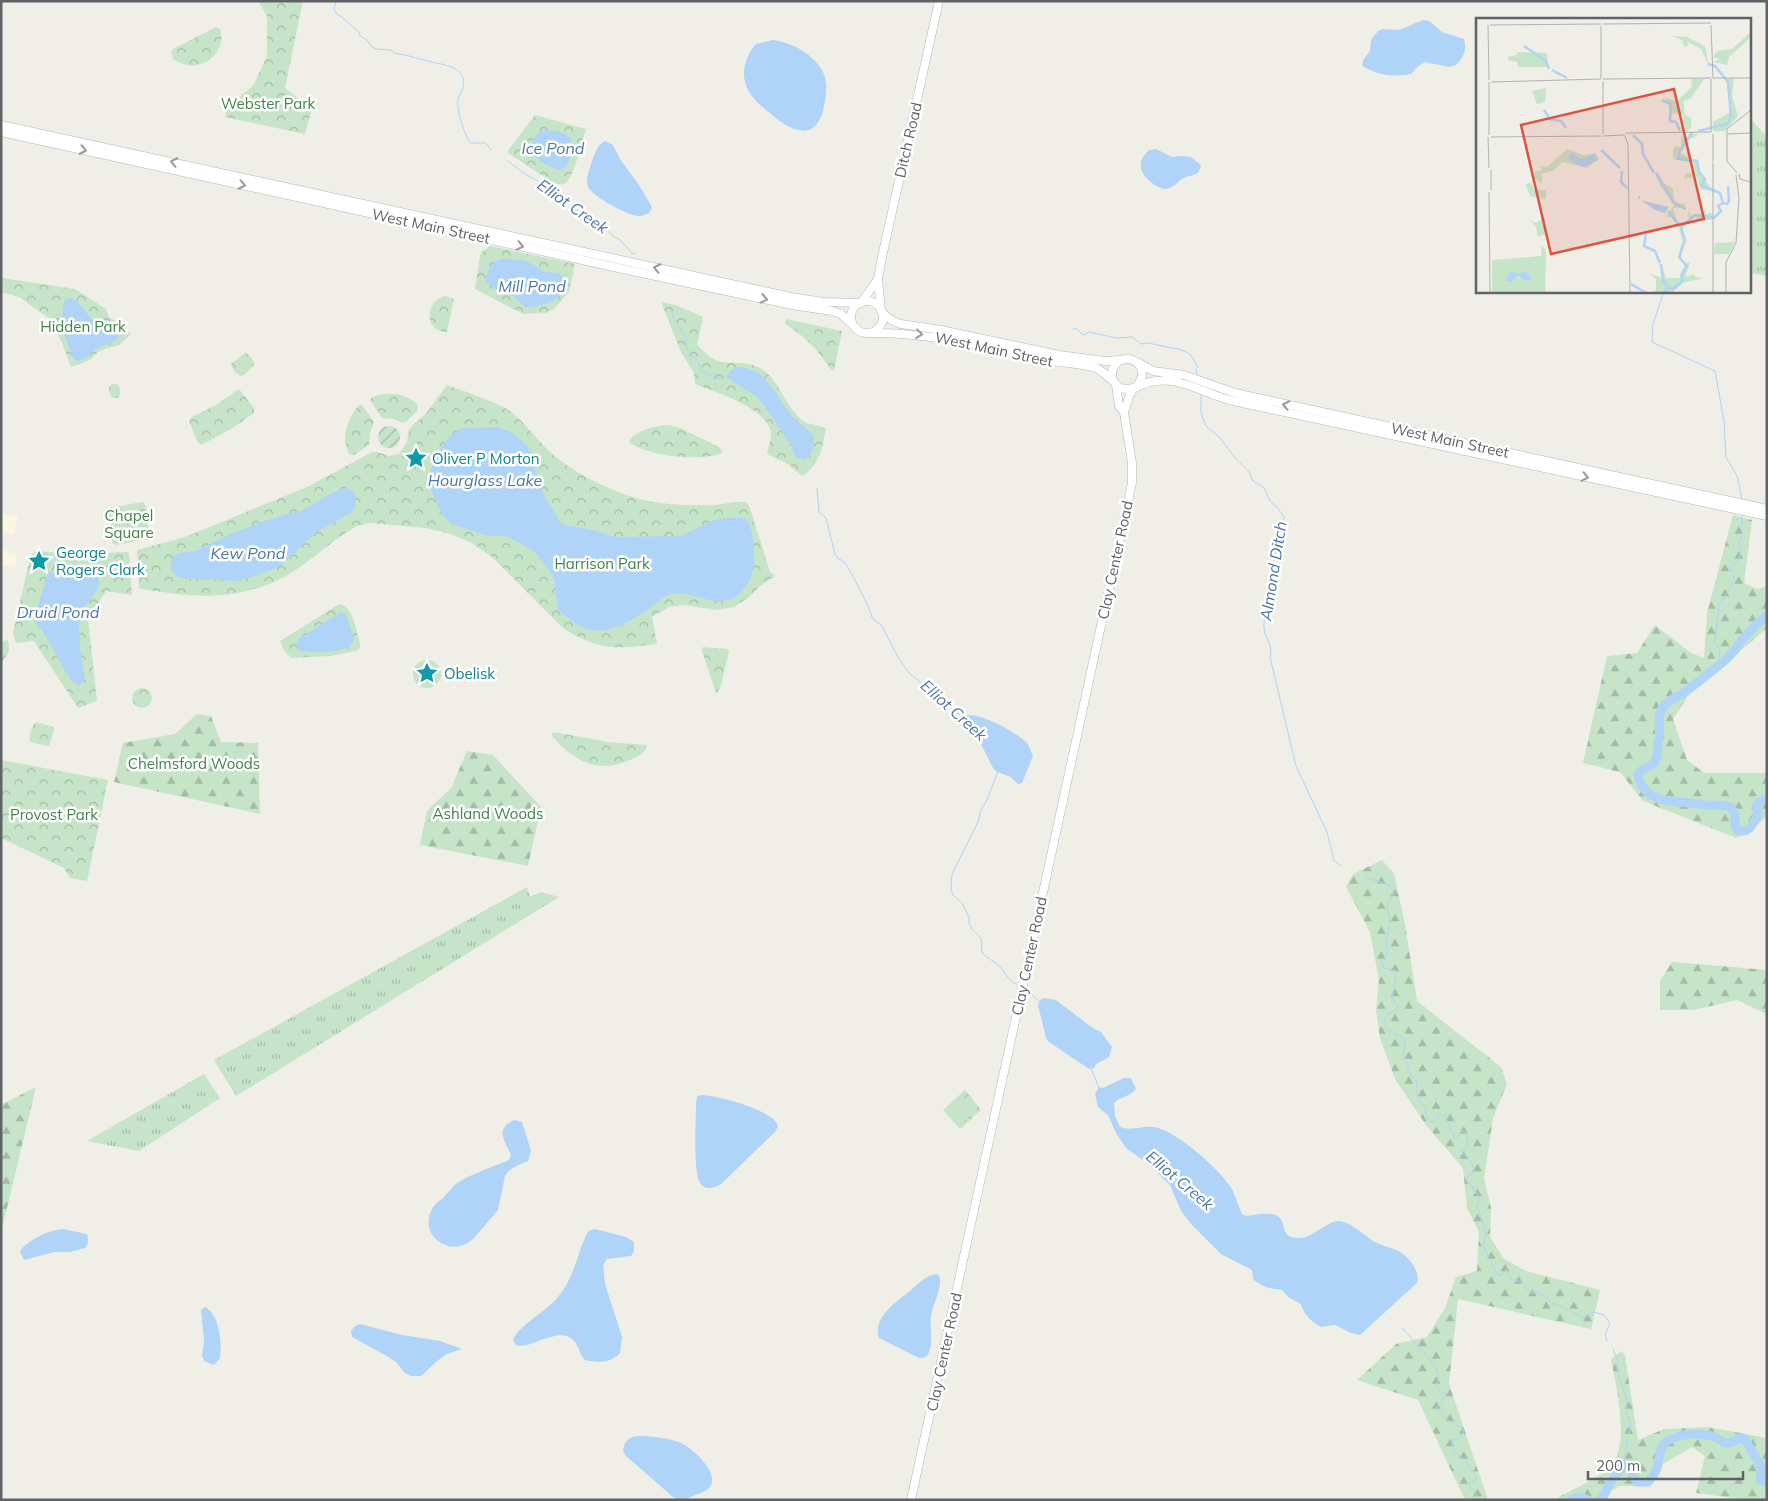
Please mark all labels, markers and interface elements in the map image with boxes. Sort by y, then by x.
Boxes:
inset map [1476,18,1750,292]
park label: Webster Park [221,94,316,113]
street label: Ditch Road [890,100,926,180]
water label: Ice Pond [522,138,585,158]
one-way arrow [79,144,88,155]
one-way arrow [169,157,178,168]
water label: Elliot Creek [534,174,613,238]
one-way arrow [237,179,246,190]
street label: West Main Street [370,204,492,248]
one-way arrow [516,240,525,251]
one-way arrow [653,263,662,274]
water label: Mill Pond [498,276,566,296]
one-way arrow [760,293,769,304]
park label: Hidden Park [40,317,126,336]
street label: West Main Street [933,327,1055,371]
one-way arrow [915,329,923,340]
one-way arrow [1282,400,1291,410]
street label: West Main Street [1389,418,1511,462]
place icon: Oliver P Morton [403,445,429,471]
place label: Oliver P Morton [432,449,540,468]
water label: Hourglass Lake [428,470,543,490]
one-way arrow [1581,471,1590,482]
street label: Clay Center Road [1093,499,1137,621]
park label: Chapel Square [104,506,154,542]
water label: Almond Ditch [1255,520,1291,623]
place label: George Rogers Clark [56,543,145,579]
water label: Kew Pond [211,543,286,563]
place icon: George Rogers Clark [26,548,52,574]
park label: Harrison Park [554,554,650,573]
water label: Druid Pond [17,602,100,622]
place icon: Obelisk [414,660,440,686]
place label: Obelisk [444,664,495,683]
water label: Elliot Creek [917,675,992,745]
park label: Chelmsford Woods [128,754,260,773]
park label: Ashland Woods [433,804,543,823]
park label: Provost Park [10,805,98,824]
street label: Clay Center Road [1007,895,1051,1017]
water label: Elliot Creek [1142,1146,1218,1214]
street label: Clay Center Road [922,1291,966,1413]
scale bar [1588,1448,1743,1480]
text: 200 m [1596,1456,1640,1475]

